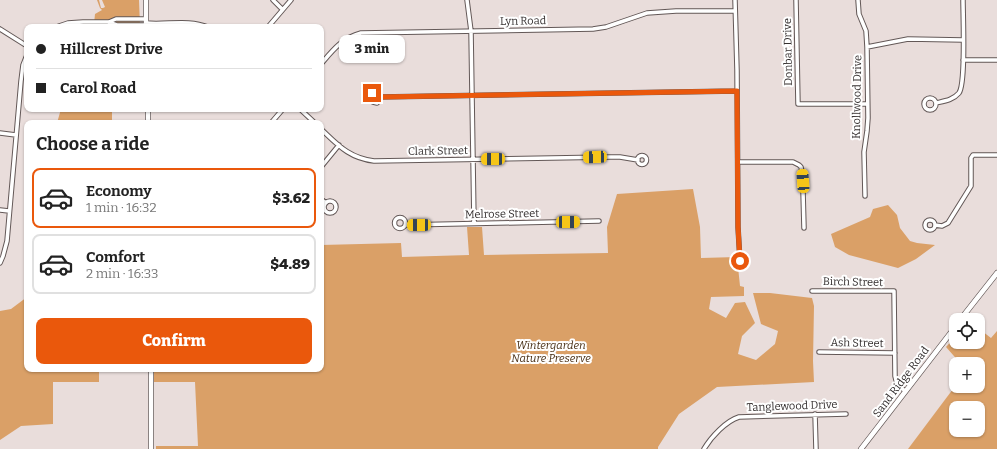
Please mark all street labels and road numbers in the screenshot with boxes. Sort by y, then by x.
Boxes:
street label: Lyn Road [500,14,547,28]
street label: Donbar Drive [781,18,795,86]
street label: Knollwood Drive [850,55,864,139]
street label: Clark Street [408,144,468,158]
street label: Melrose Street [465,207,539,221]
street label: Birch Street [823,275,883,289]
street label: Ash Street [830,336,884,350]
street label: Sand Ridge Road [870,344,932,420]
street label: Tanglewood Drive [746,398,838,414]

